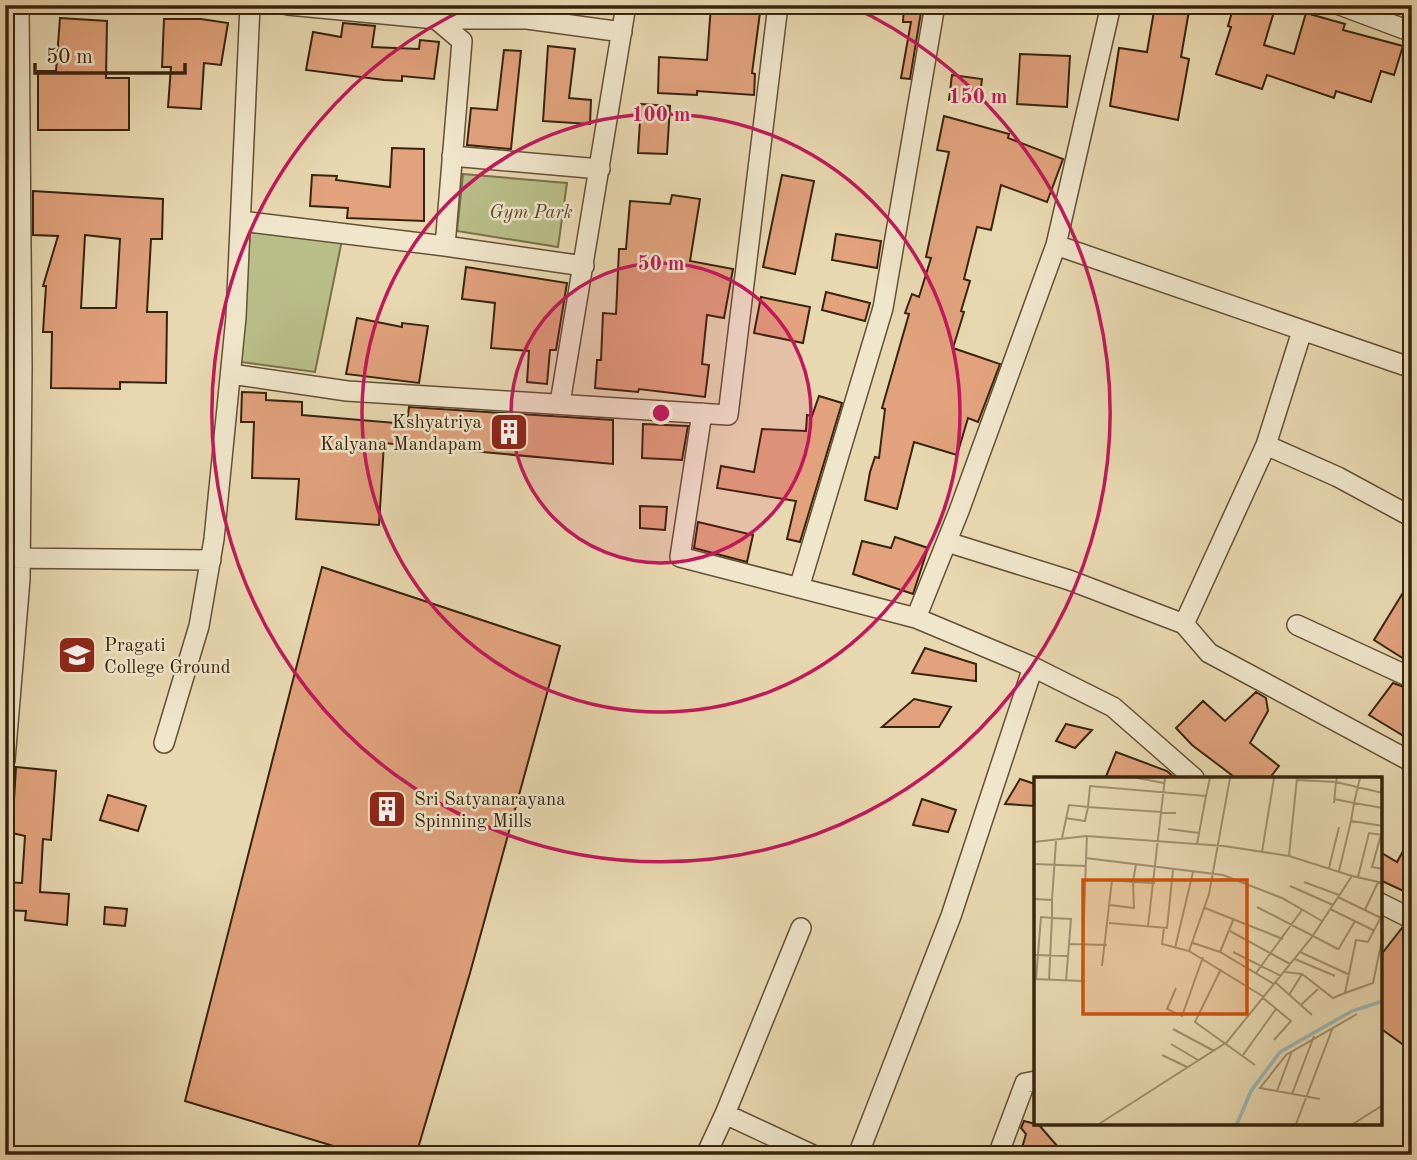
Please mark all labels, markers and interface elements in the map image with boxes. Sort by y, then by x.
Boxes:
scale bar [35,32,186,76]
text: 50 m [46,47,93,68]
text: 150 m [948,87,1008,108]
text: 100 m [631,105,691,126]
park label: Gym Park [489,204,573,223]
text: 50 m [637,254,685,275]
centre of rings [649,401,673,425]
building icon: Kshyatriya Kalyana Mandapam [488,411,530,453]
place label: Kshyatriya Kalyana Mandapam [320,414,483,455]
school or university icon: Pragati College Ground [56,634,98,676]
place label: Pragati College Ground [104,637,231,678]
inset map [1034,777,1382,1125]
building icon: Sri Satyanarayana Spinning Mills [366,788,408,830]
place label: Sri Satyanarayana Spinning Mills [414,791,566,832]

